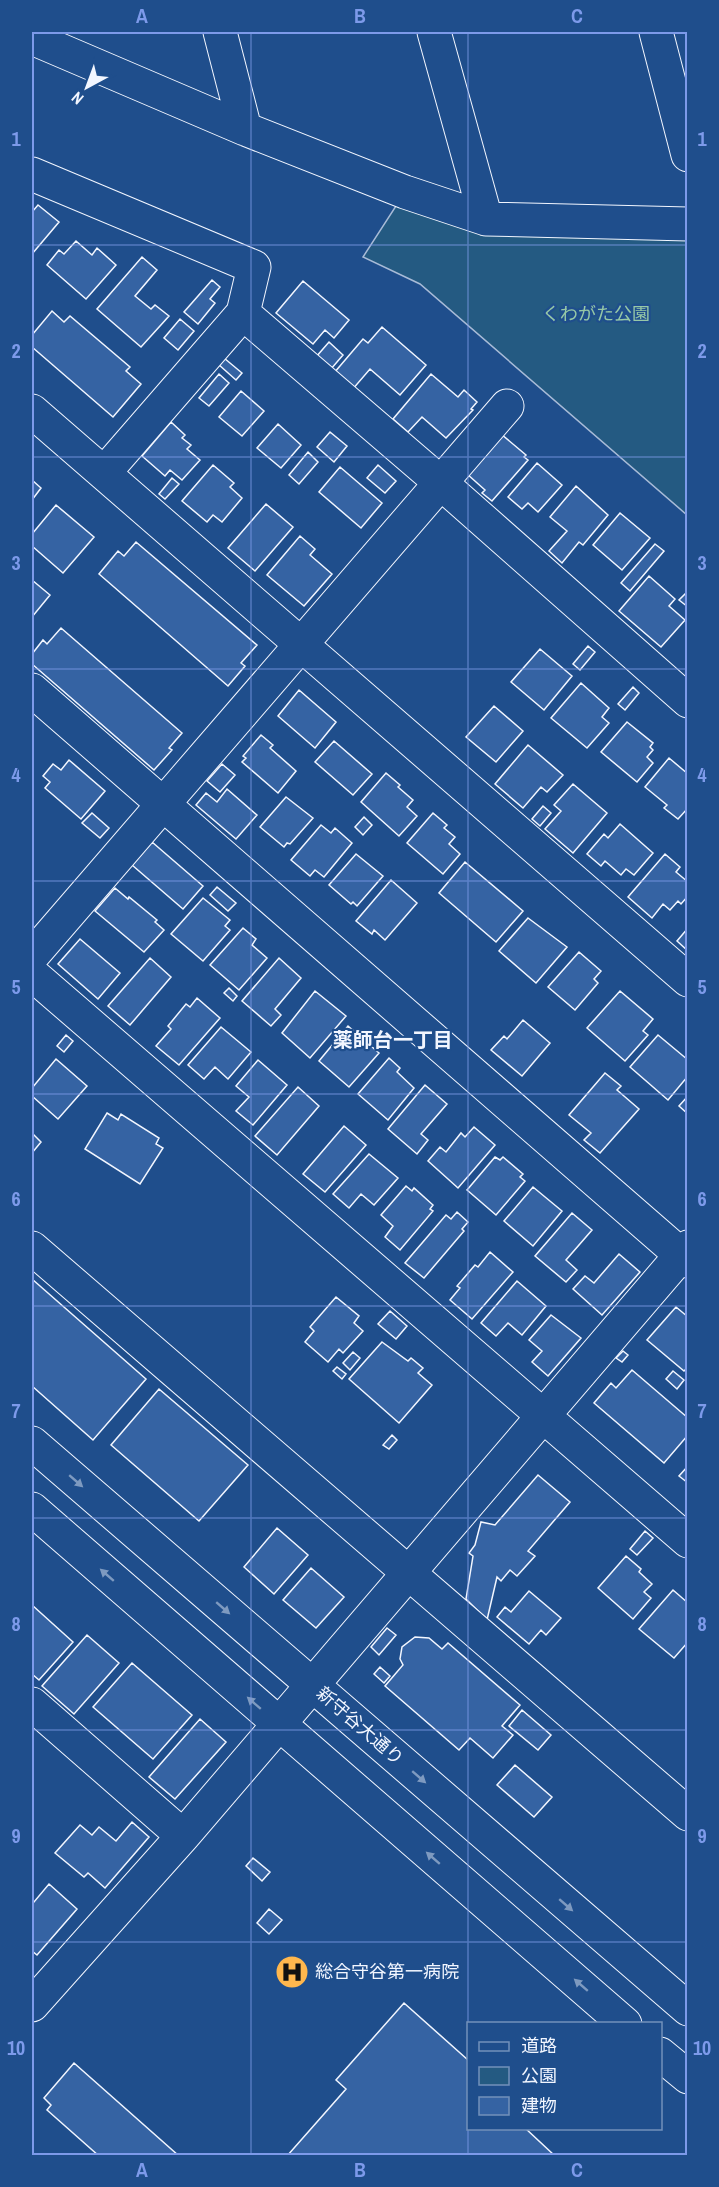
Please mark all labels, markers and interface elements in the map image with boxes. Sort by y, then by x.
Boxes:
text: A [136,2,148,29]
text: B [354,2,366,29]
text: C [571,2,583,29]
north arrow [57,57,117,117]
text: N [66,87,88,110]
text: 1 [11,125,21,152]
text: 1 [697,125,707,152]
park label: くわがた公園 [542,301,650,326]
text: 2 [11,337,21,364]
text: 2 [697,337,707,364]
text: 3 [11,549,21,576]
text: 3 [697,549,707,576]
text: 4 [11,761,21,788]
text: 4 [697,761,707,788]
text: 5 [11,973,21,1000]
text: 5 [697,973,707,1000]
district label: 薬師台一丁目 [333,1026,453,1053]
text: 6 [11,1185,21,1212]
text: 6 [697,1185,707,1212]
text: 7 [11,1397,21,1424]
text: 7 [697,1397,707,1424]
one-way arrow [68,1474,83,1487]
one-way arrow [100,1569,115,1582]
one-way arrow [215,1602,231,1615]
text: 8 [11,1610,21,1637]
text: 8 [697,1610,707,1637]
street label: 新守谷大通り [311,1681,409,1770]
one-way arrow [247,1697,262,1710]
one-way arrow [411,1770,426,1783]
text: 9 [11,1822,21,1849]
text: 9 [697,1822,707,1849]
one-way arrow [426,1852,441,1865]
one-way arrow [558,1898,574,1911]
hospital icon: 総合守谷第一病院 [274,1954,310,1990]
place label: 総合守谷第一病院 [315,1959,459,1984]
one-way arrow [574,1979,589,1992]
legend [467,2022,662,2130]
text: 道路 [521,2033,557,2058]
text: 10 [7,2034,25,2061]
text: 10 [693,2034,711,2061]
text: 公園 [521,2063,557,2088]
text: 建物 [521,2093,557,2118]
text: A [136,2156,148,2183]
text: B [354,2156,366,2183]
text: C [571,2156,583,2183]

